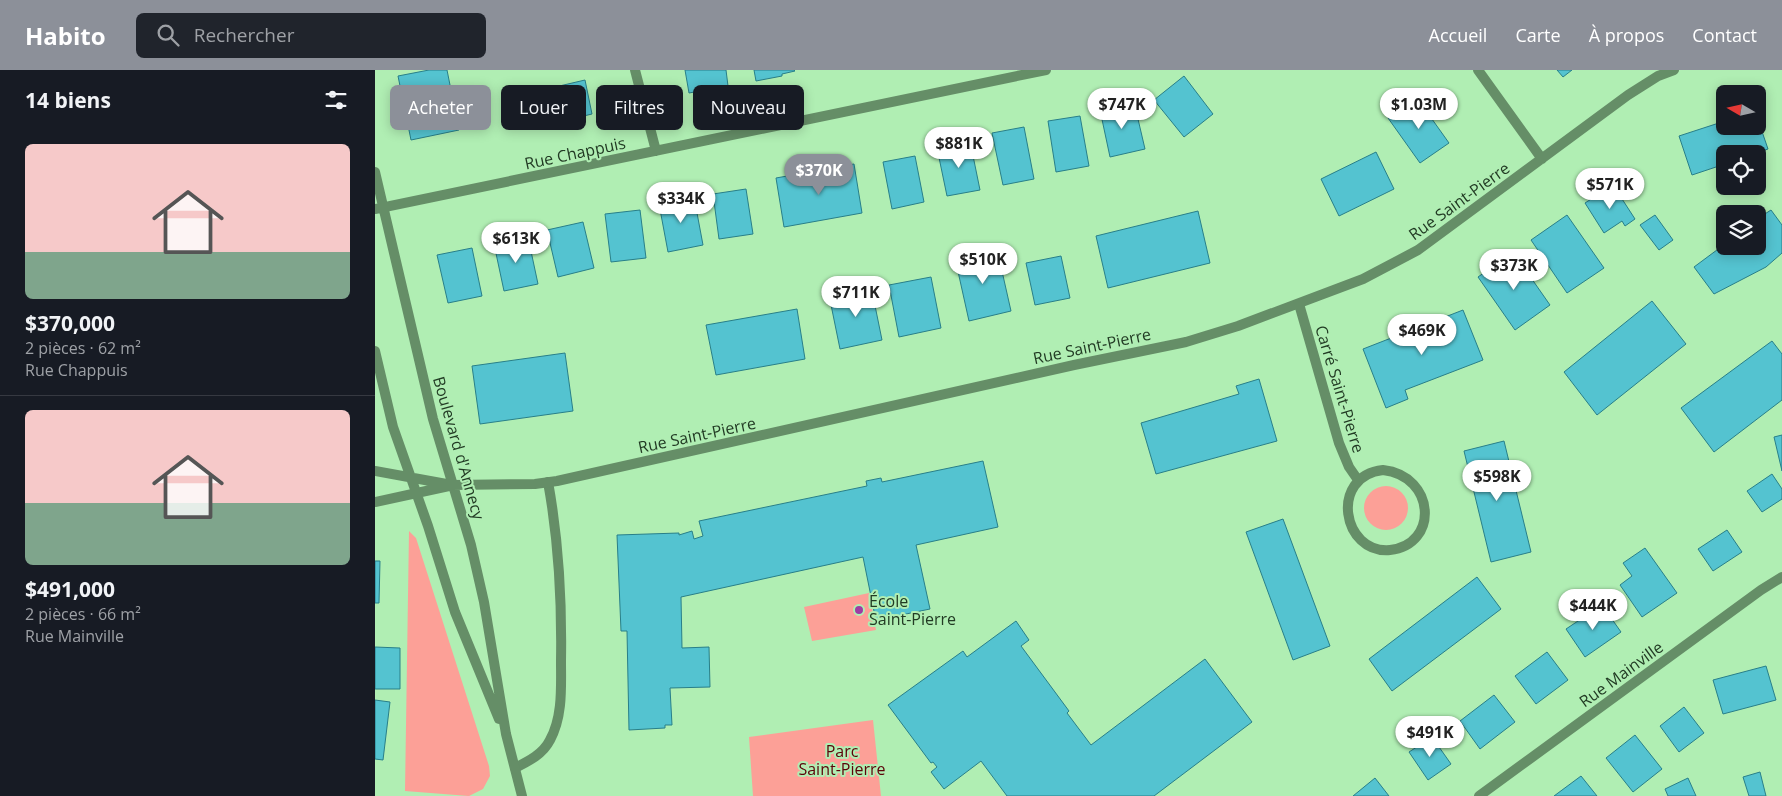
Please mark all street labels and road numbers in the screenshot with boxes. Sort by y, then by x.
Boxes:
street label: Rue Chappuis [522,132,628,174]
street label: Rue Saint-Pierre [1404,157,1514,245]
street label: Rue Saint-Pierre [1031,323,1153,369]
street label: Carré Saint-Pierre [1310,323,1370,455]
street label: Boulevard d'Annecy [428,374,490,523]
street label: Rue Saint-Pierre [636,412,758,458]
street label: Rue Mainville [1574,636,1668,712]

